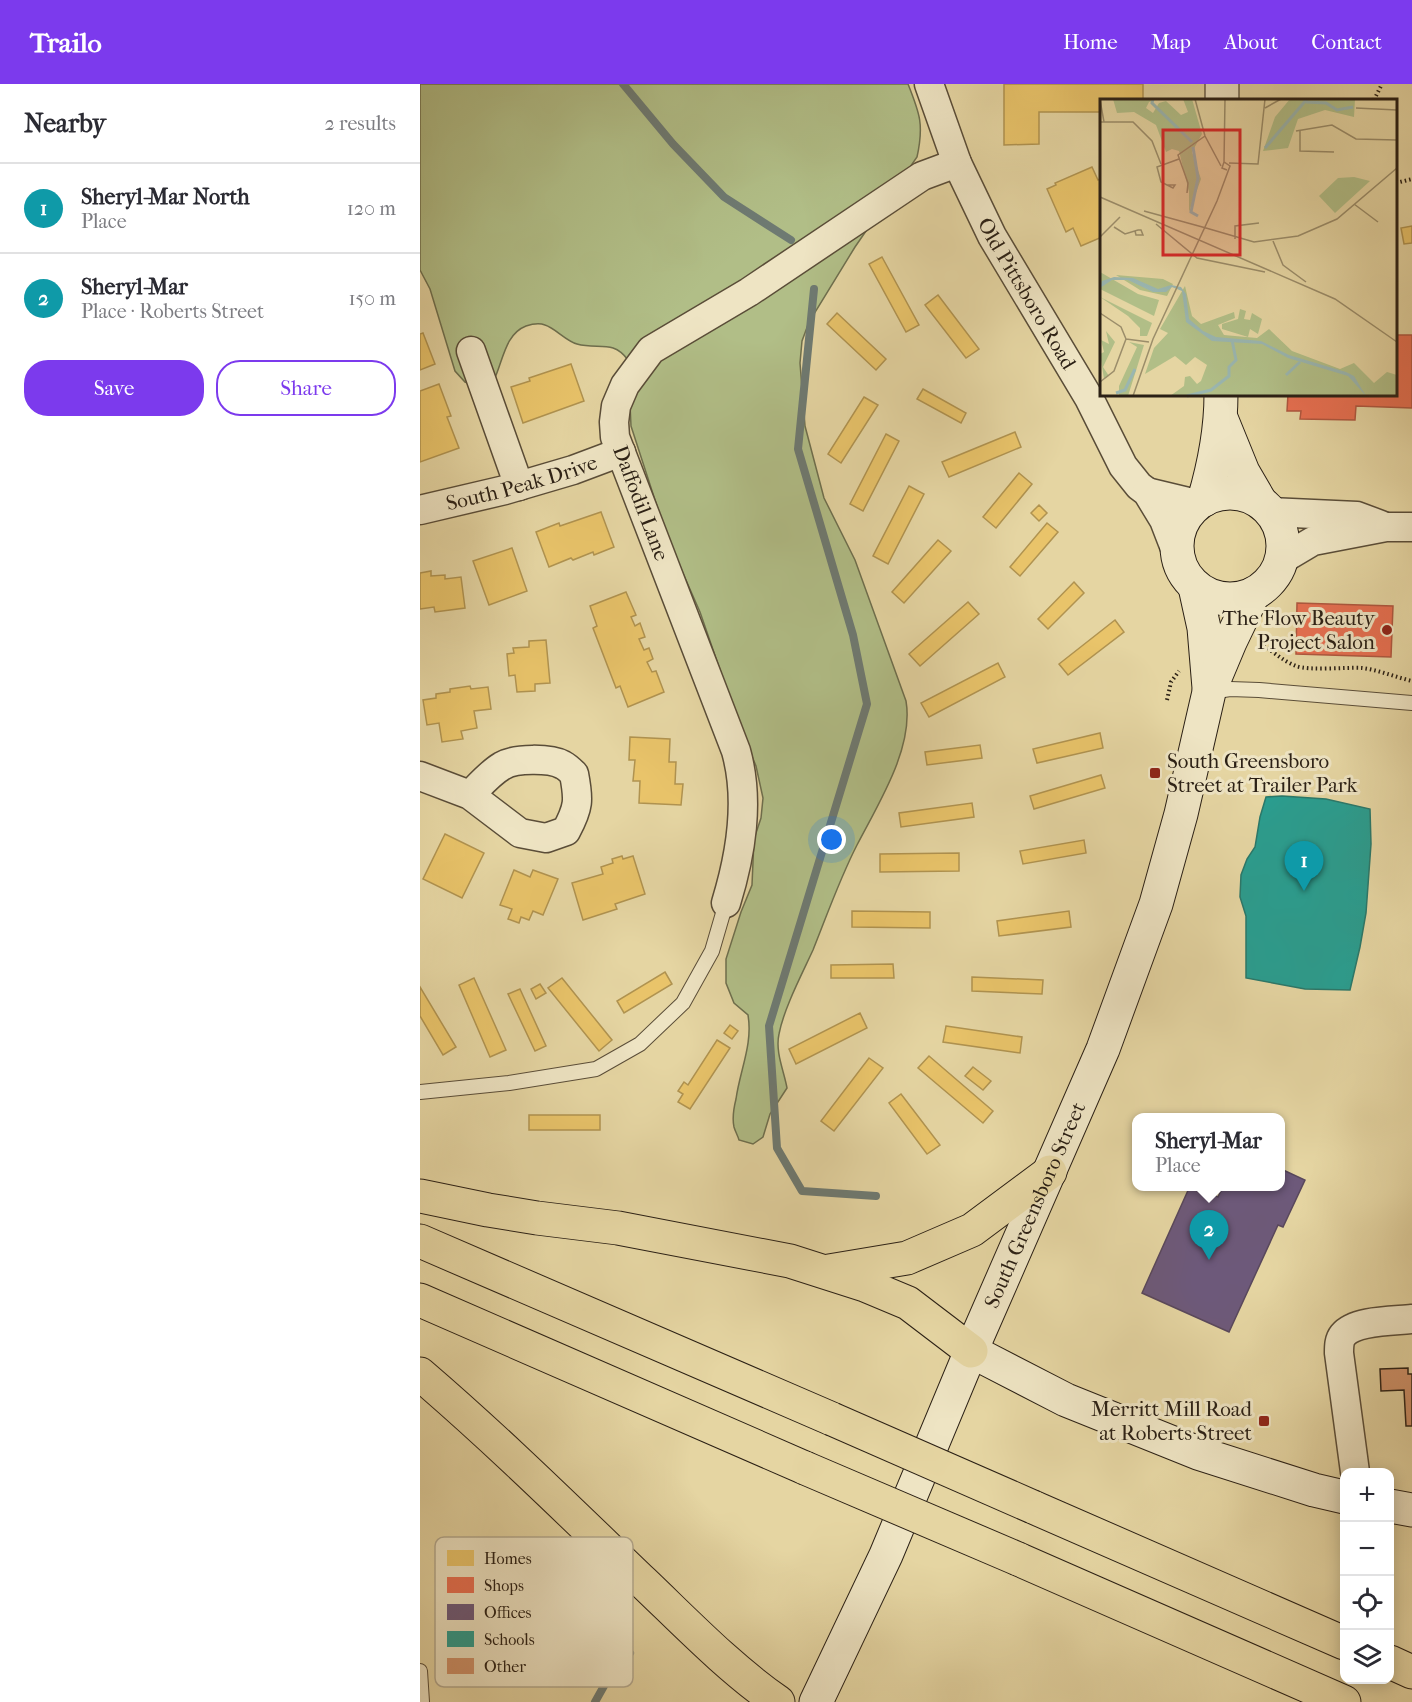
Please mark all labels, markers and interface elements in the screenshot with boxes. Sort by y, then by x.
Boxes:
text: Trailo [30,26,102,59]
text: Home [1063,30,1118,54]
text: Map [1151,30,1191,54]
text: About [1224,30,1278,54]
text: Contact [1311,30,1382,54]
inset map [1100,99,1397,396]
text: Nearby [24,108,106,139]
text: 2 results [325,112,396,135]
text: Sheryl-Mar North [81,184,250,210]
text: 1 [40,197,47,220]
text: 120 m [347,197,396,220]
text: Place [81,210,127,233]
street label: Old Pittsboro Road [973,214,1081,374]
text: Sheryl-Mar [81,274,188,300]
text: 2 [38,287,49,310]
text: 150 m [348,287,396,310]
text: Place · Roberts Street [81,300,264,323]
button: Save [24,360,204,416]
button: Share [216,360,396,416]
street label: Daffodil Lane [608,442,674,564]
street label: South Peak Drive [444,450,600,515]
place label: The Flow Beauty Project Salon [1222,606,1376,654]
marker: The Flow Beauty Project Salon [1380,623,1394,637]
place label: South Greensboro Street at Trailer Park [1167,749,1358,797]
marker: South Greensboro Street at Trailer Park [1148,766,1162,780]
your location [817,825,846,854]
pin: 1 [1284,842,1324,891]
street label: South Greensboro Street [979,1098,1090,1312]
popup [1132,1113,1285,1191]
text: Sheryl-Mar [1155,1128,1262,1154]
text: Place [1155,1154,1201,1177]
pin: 2 [1190,1210,1228,1260]
place label: Merritt Mill Road at Roberts Street [1091,1397,1253,1445]
marker: Merritt Mill Road at Roberts Street [1257,1414,1271,1428]
map controls [1340,1468,1394,1684]
button: + [1340,1468,1394,1522]
button: − [1340,1522,1394,1576]
legend [435,1537,633,1687]
text: Homes [484,1549,532,1568]
text: Shops [484,1576,524,1595]
button: locate [1340,1576,1394,1630]
text: Offices [484,1603,532,1622]
text: Schools [484,1630,535,1649]
button: layers [1340,1630,1394,1684]
text: Other [484,1657,526,1676]

